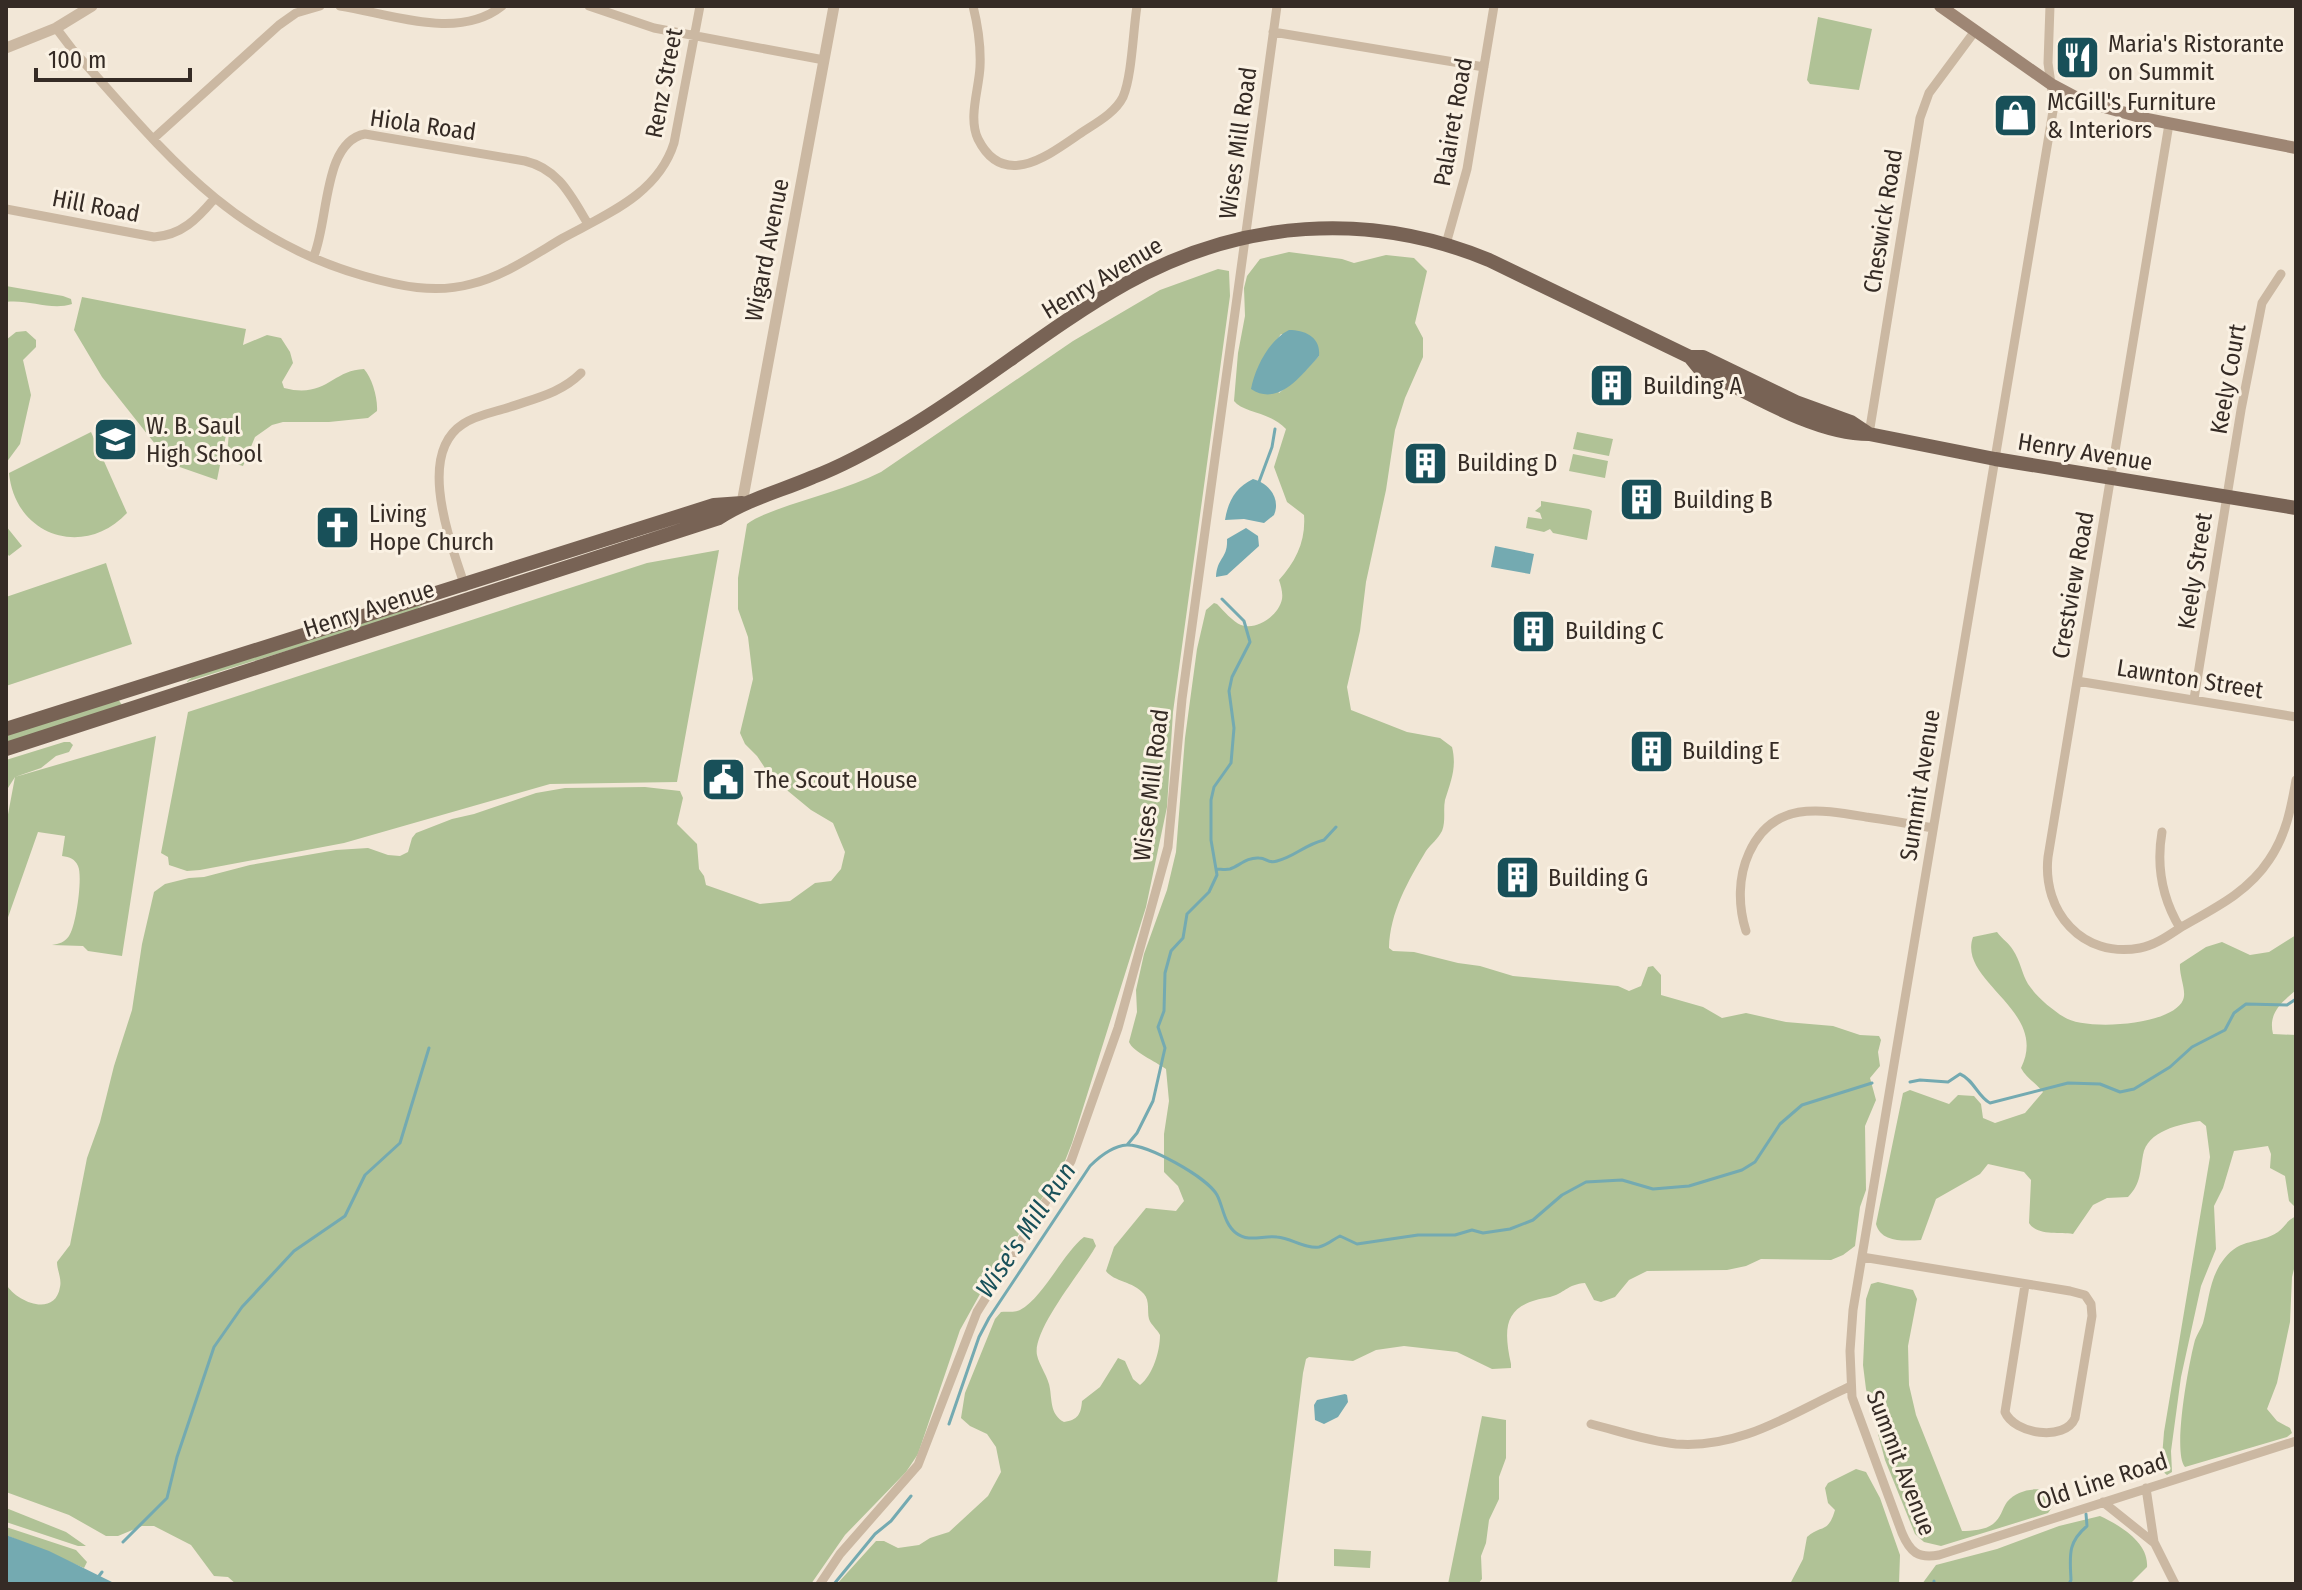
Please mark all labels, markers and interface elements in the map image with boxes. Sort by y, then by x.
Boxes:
street label: Renz Street [640,26,688,140]
place label: Maria's Ristorante on Summit [2108,30,2284,86]
scale bar [36,32,190,82]
restaurant icon: Maria's Ristorante on Summit [2053,34,2101,82]
text: 100 m [48,46,106,74]
street label: Palairet Road [1428,56,1478,188]
street label: Wises Mill Road [1213,65,1263,221]
place label: McGill's Furniture & Interiors [2047,88,2216,144]
shop icon: McGill's Furniture & Interiors [1992,92,2040,140]
street label: Hiola Road [368,104,478,146]
street label: Cheswick Road [1858,147,1908,295]
street label: Wigard Avenue [739,176,795,324]
street label: Hill Road [50,184,142,228]
street label: Henry Avenue [1037,231,1167,325]
street label: Keely Court [2205,321,2252,436]
building icon: Building A [1588,362,1636,410]
place label: Building A [1643,372,1742,400]
place label: W. B. Saul High School [146,412,263,468]
school or university icon: W. B. Saul High School [91,416,139,464]
street label: Henry Avenue [2016,428,2154,476]
building icon: Building D [1402,439,1450,487]
place label: Building D [1457,449,1557,477]
building icon: Building B [1618,476,1666,524]
place label: Building B [1673,486,1773,514]
place label: Living Hope Church [369,500,494,556]
church icon: Living Hope Church [314,504,362,552]
street label: Crestview Road [2046,509,2100,661]
street label: Keely Street [2172,511,2218,631]
street label: Henry Avenue [300,575,438,643]
building icon: Building C [1510,607,1558,655]
place label: Building C [1565,617,1664,645]
street label: Lawnton Street [2115,654,2265,704]
street label: Wises Mill Road [1128,707,1174,863]
street label: Summit Avenue [1894,707,1946,863]
building icon: Building E [1627,727,1675,775]
place label: Building E [1682,737,1780,765]
public building icon: The Scout House [699,756,747,804]
place label: The Scout House [754,766,917,794]
building icon: Building G [1493,854,1541,902]
place label: Building G [1548,864,1648,892]
water label: Wise's Mill Run [969,1156,1083,1304]
street label: Summit Avenue [1861,1387,1941,1539]
street label: Old Line Road [2033,1447,2171,1515]

